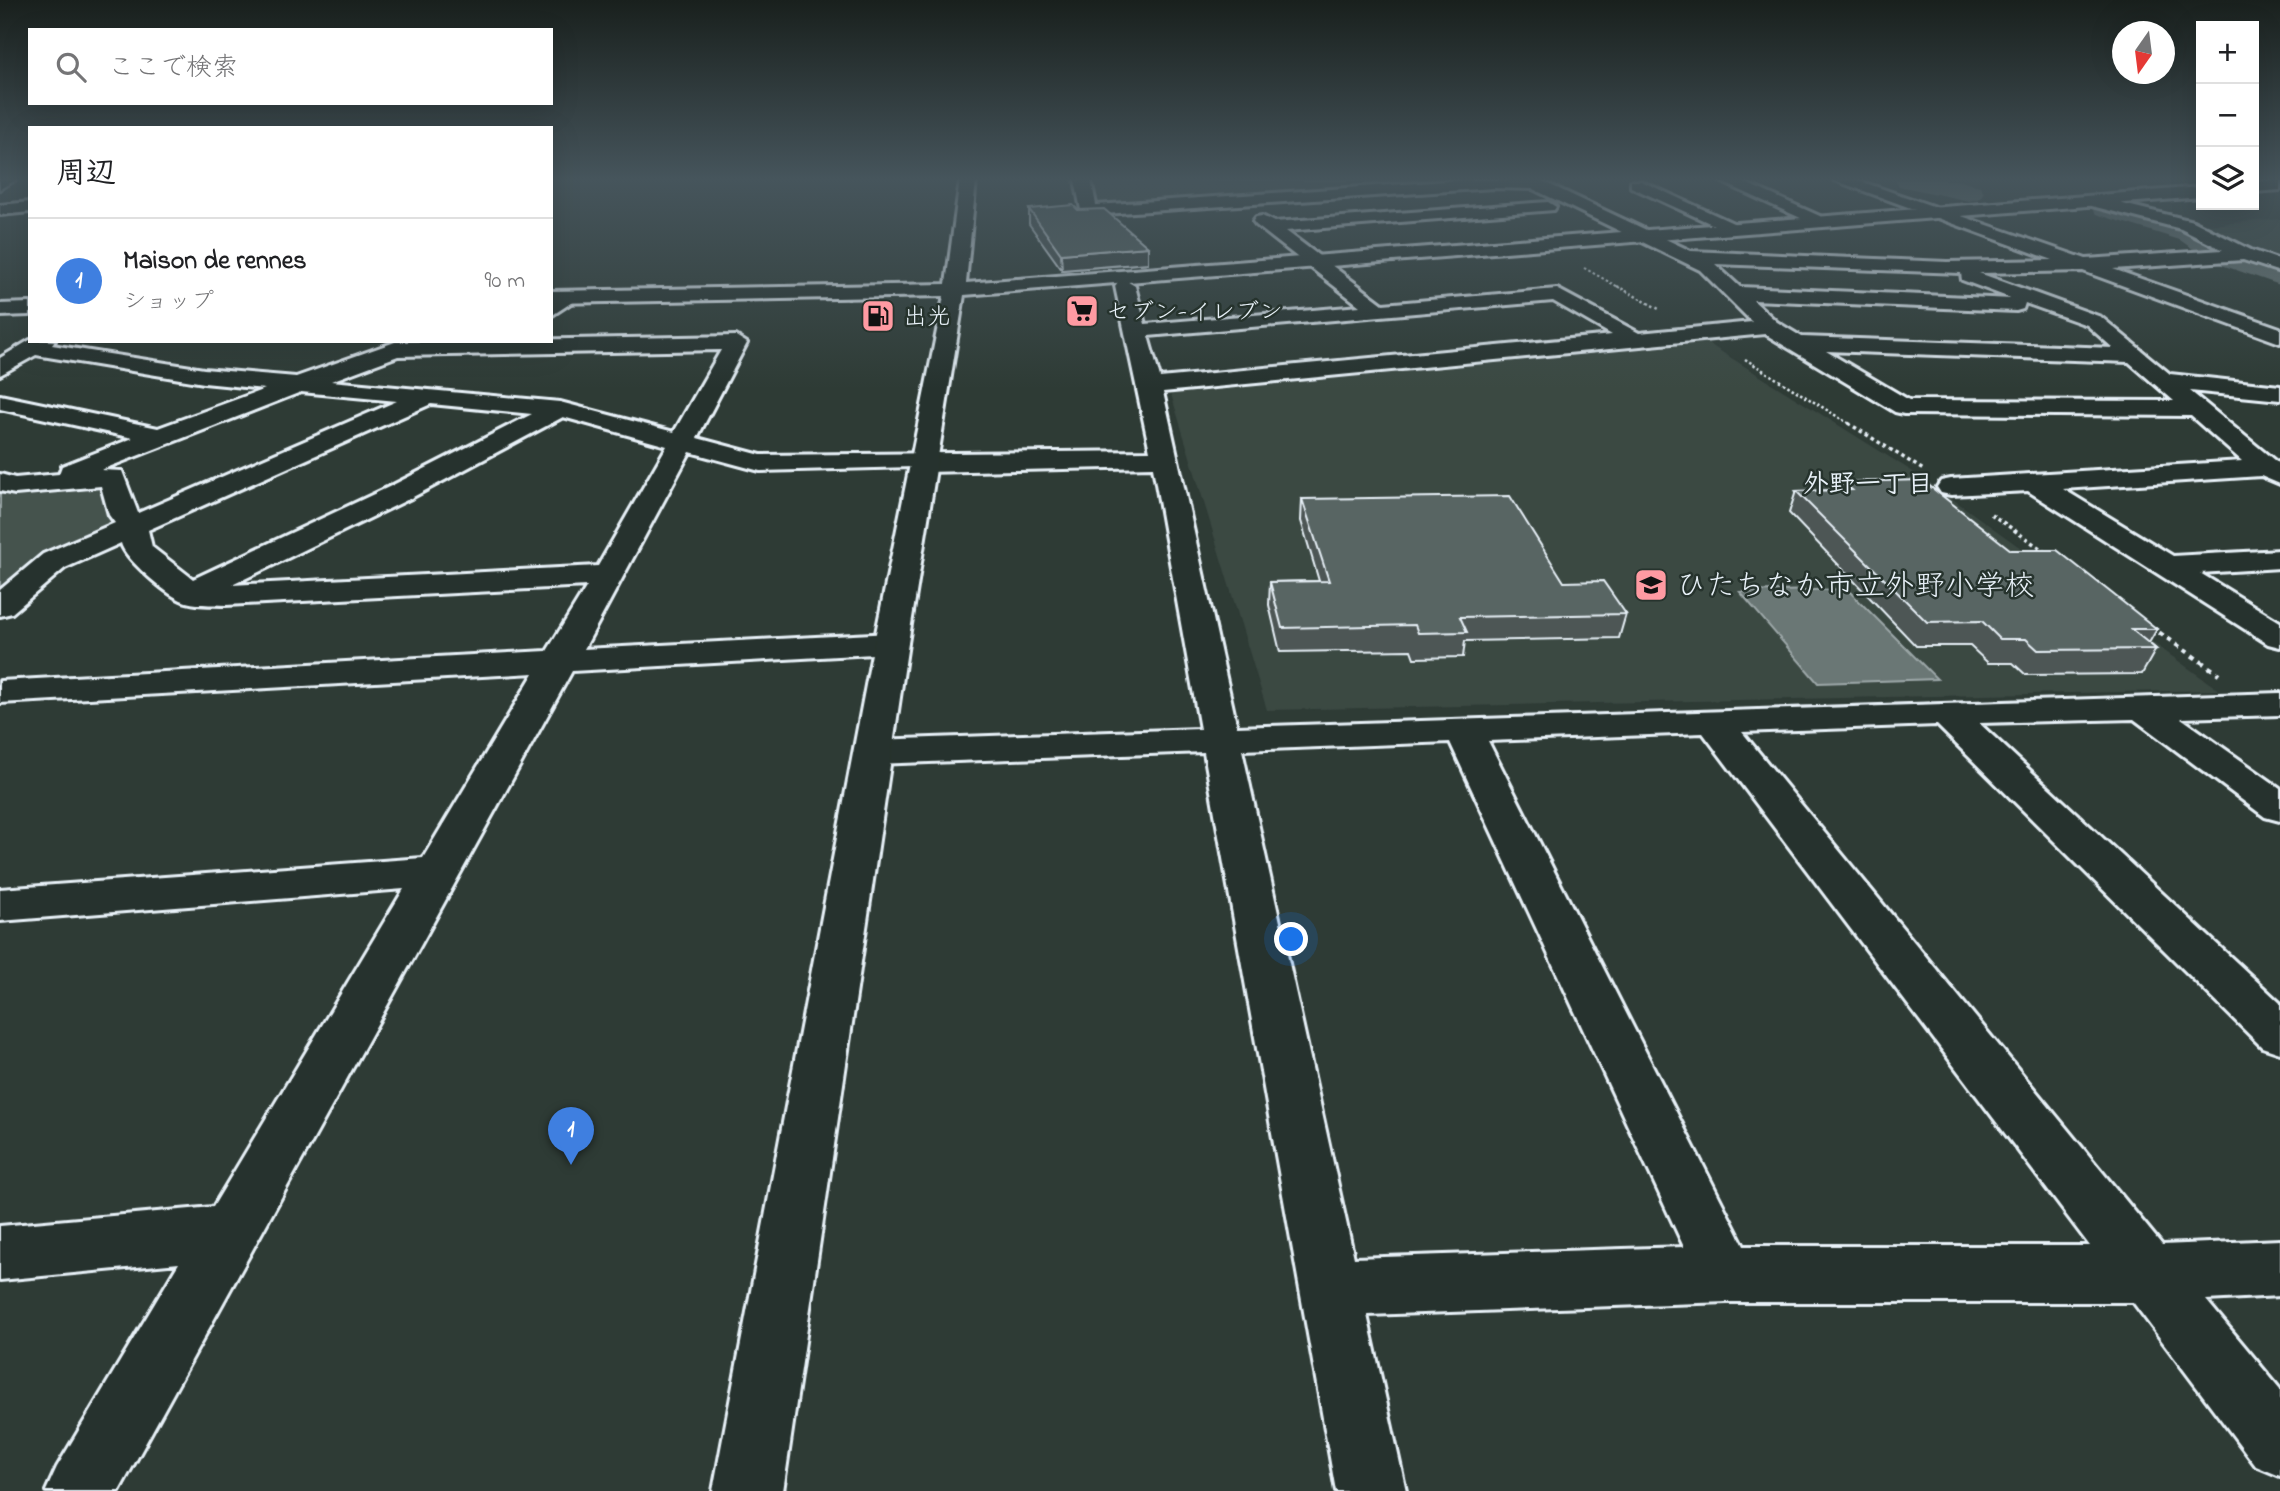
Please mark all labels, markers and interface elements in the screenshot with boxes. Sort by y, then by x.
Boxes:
north arrow [2112,21,2175,84]
map controls [2196,21,2259,210]
button: + [2196,21,2259,84]
search box [28,28,553,105]
icon: search [52,48,90,86]
text: ここで検索 [108,50,238,88]
button: − [2196,84,2259,147]
button: layers [2196,147,2259,210]
text: 周辺 [56,153,116,197]
text: Maison de rennes [123,243,307,281]
text: 1 [75,265,83,298]
text: 90 m [485,265,525,298]
text: ショップ [123,286,214,319]
supermarket icon: セブン-イレブン [1063,292,1101,330]
place label: セブン-イレブン [1106,296,1283,331]
fuel station icon: 出光 [859,297,897,335]
place label: 出光 [903,301,951,336]
district label: 外野一丁目 [1803,467,1933,505]
school or university icon: ひたちなか市立外野小学校 [1632,566,1670,604]
place label: ひたちなか市立外野小学校 [1676,566,2035,610]
your location [1274,922,1308,956]
pin: 1 [548,1107,594,1165]

